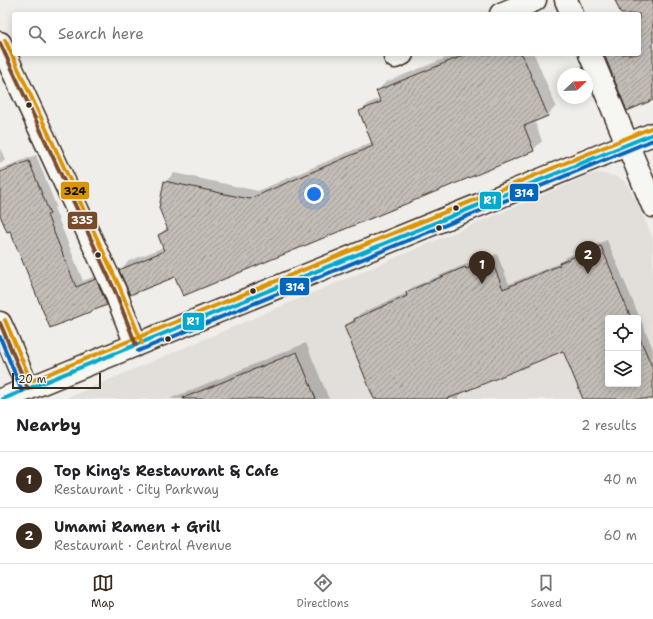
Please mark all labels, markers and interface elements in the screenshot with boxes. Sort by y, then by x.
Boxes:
search box [12,12,641,56]
icon: search [26,23,48,45]
text: Search here [58,24,144,44]
north arrow [557,68,593,104]
unlabelled marker [24,100,34,110]
line badge: 324 [60,181,90,200]
line badge: 314 [509,183,539,202]
text: 324 [64,184,86,199]
your location [304,184,324,204]
text: 314 [514,186,534,201]
line badge: R1 [479,191,502,210]
text: R1 [484,193,496,208]
unlabelled marker [451,203,461,213]
line badge: 335 [67,211,98,230]
text: 335 [71,213,93,228]
unlabelled marker [434,223,444,233]
pin: 2 [575,241,601,274]
unlabelled marker [93,250,103,260]
pin: 1 [469,251,495,284]
line badge: 314 [279,277,310,296]
text: 314 [285,280,305,295]
unlabelled marker [248,286,258,296]
line badge: R1 [182,312,205,331]
text: R1 [187,314,199,329]
map controls [605,315,641,387]
button: locate [605,315,641,351]
unlabelled marker [163,334,173,344]
button: layers [605,351,641,387]
scale bar [12,371,101,390]
text: 20 m [18,372,46,387]
text: Nearby [16,414,81,436]
text: 2 results [581,417,637,434]
text: Top King's Restaurant & Cafe [54,461,279,481]
text: 1 [26,471,32,488]
text: 40 m [603,471,637,488]
text: Restaurant · City Parkway [54,481,219,498]
text: Umami Ramen + Grill [54,517,221,537]
text: 2 [24,527,34,544]
text: 60 m [604,527,637,544]
text: Restaurant · Central Avenue [54,537,232,554]
tab: Map [91,572,115,611]
tab: Directions [296,572,349,611]
tab: Saved [531,572,562,611]

